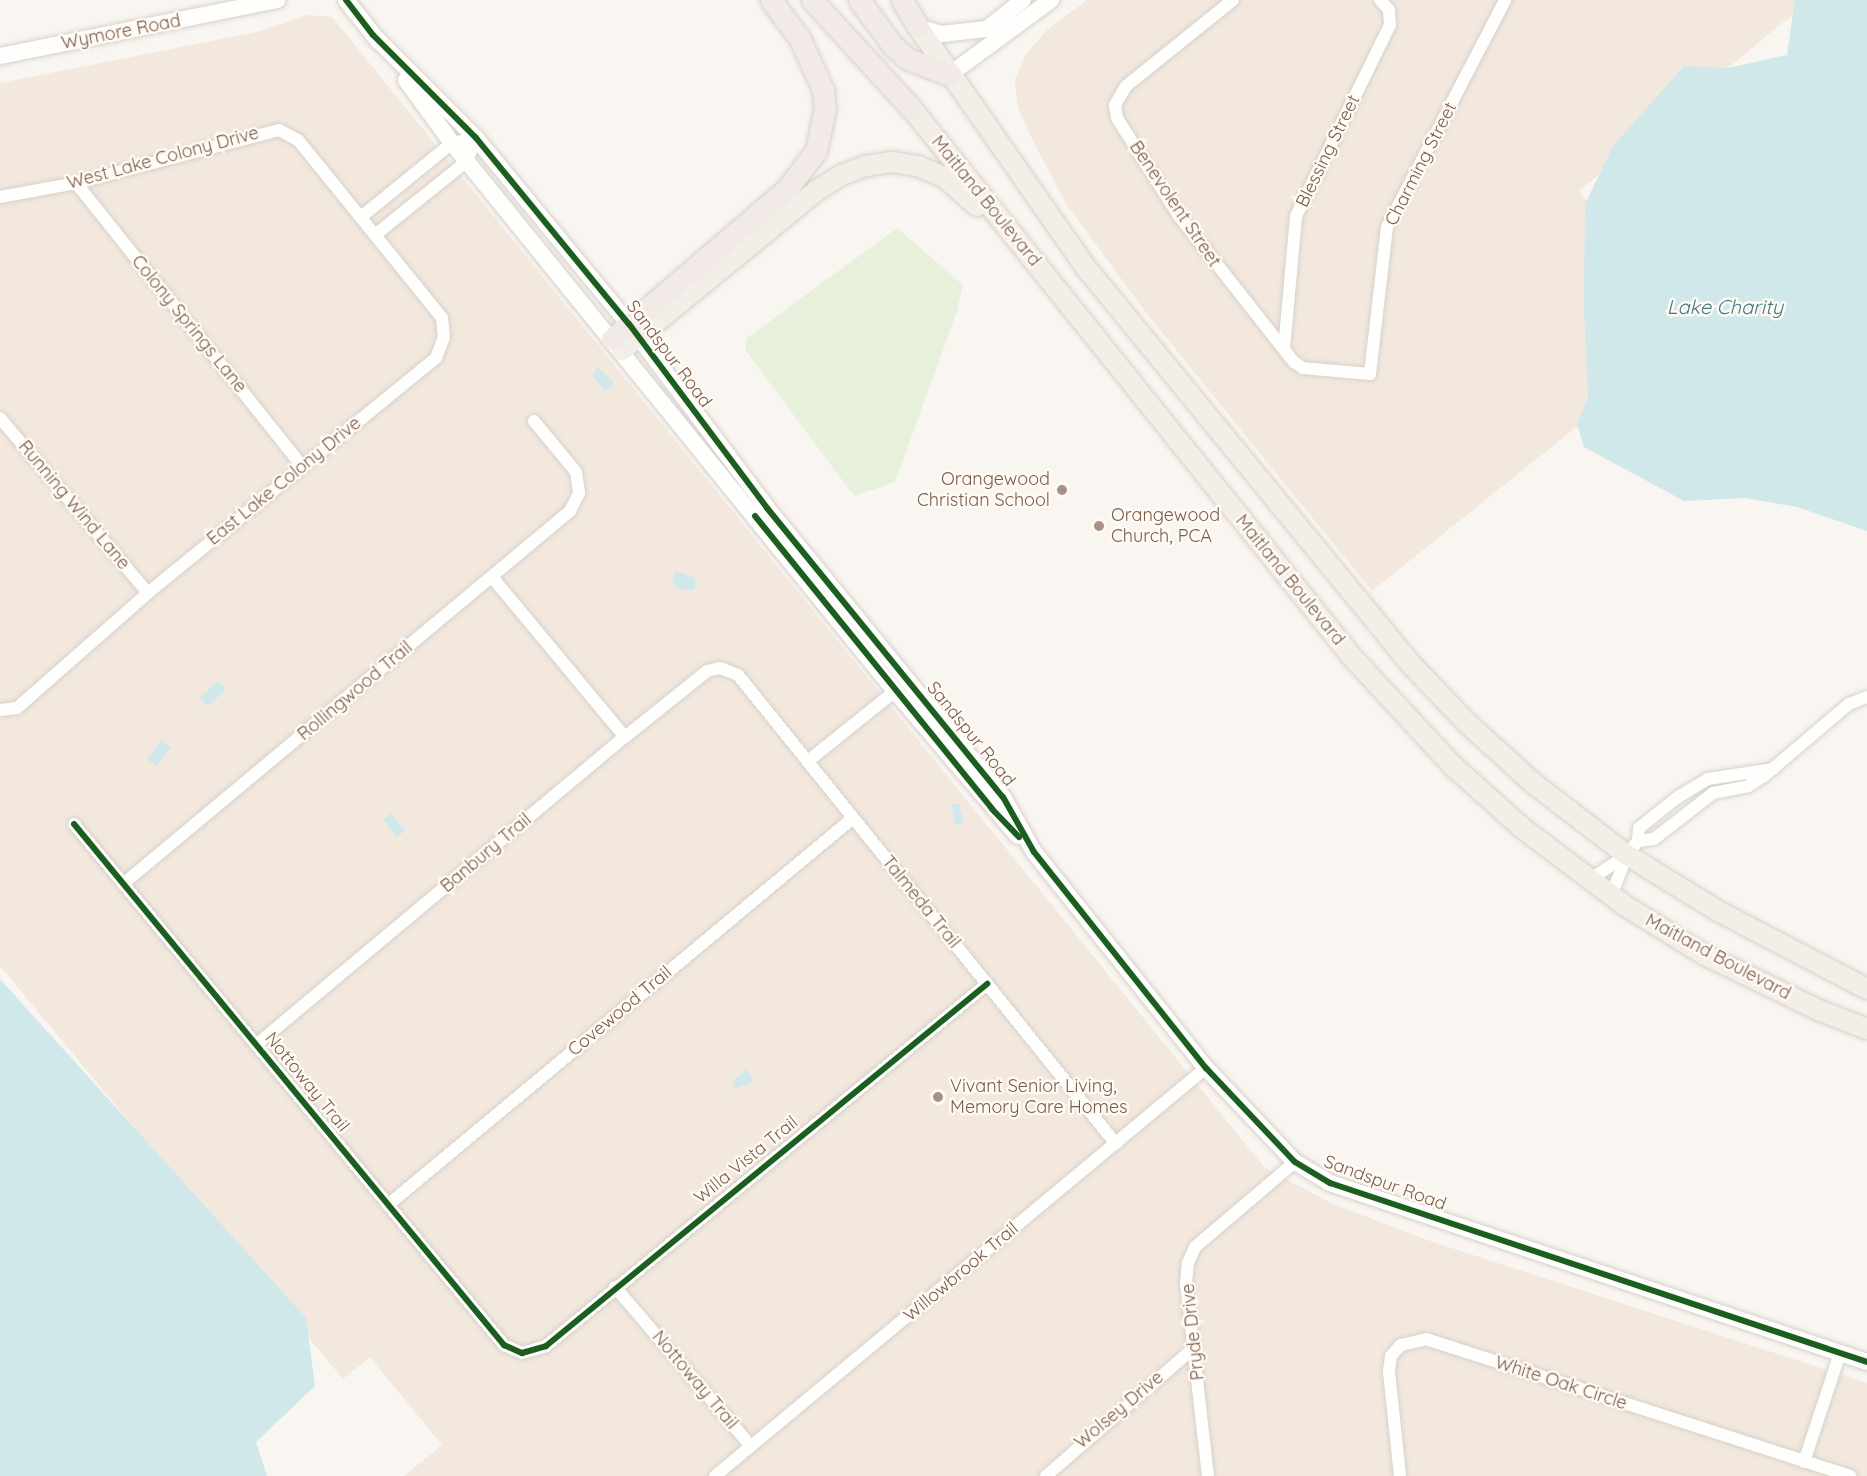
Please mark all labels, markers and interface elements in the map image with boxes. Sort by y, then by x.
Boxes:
street label: Wymore Road [59,10,183,54]
street label: Blessing Street [1291,91,1365,211]
street label: Charming Street [1381,99,1461,229]
street label: West Lake Colony Drive [65,122,261,194]
street label: Maitland Boulevard [927,131,1045,271]
street label: Benevolent Street [1125,137,1225,271]
street label: Colony Springs Lane [127,251,251,397]
water label: Lake Charity [1667,294,1783,318]
street label: Sandspur Road [622,296,716,412]
street label: East Lake Colony Drive [203,412,365,550]
street label: Running Wind Lane [14,436,134,574]
place label: Orangewood Christian School [917,469,1050,512]
marker: Orangewood Christian School [1055,483,1069,497]
place label: Orangewood Church, PCA [1111,505,1220,548]
street label: Maitland Boulevard [1231,510,1349,650]
marker: Orangewood Church, PCA [1092,519,1106,533]
street label: Rollingwood Trail [293,637,417,745]
street label: Sandspur Road [922,677,1020,791]
street label: Banbury Trail [436,809,536,897]
street label: Talmeda Trail [877,851,965,953]
street label: Maitland Boulevard [1642,910,1794,1004]
street label: Covewood Trail [564,961,676,1061]
street label: Nottoway Trail [260,1028,354,1136]
place label: Vivant Senior Living, Memory Care Homes [950,1076,1128,1118]
marker: Vivant Senior Living, Memory Care Homes [931,1090,945,1104]
street label: Willa Vista Trail [690,1112,802,1208]
street label: Sandspur Road [1321,1151,1449,1215]
street label: Willowbrook Trail [899,1218,1023,1326]
street label: Pryde Drive [1177,1283,1209,1381]
street label: Nottoway Trail [648,1326,742,1434]
street label: White Oak Circle [1492,1352,1630,1414]
street label: Wolsey Drive [1070,1367,1168,1453]

